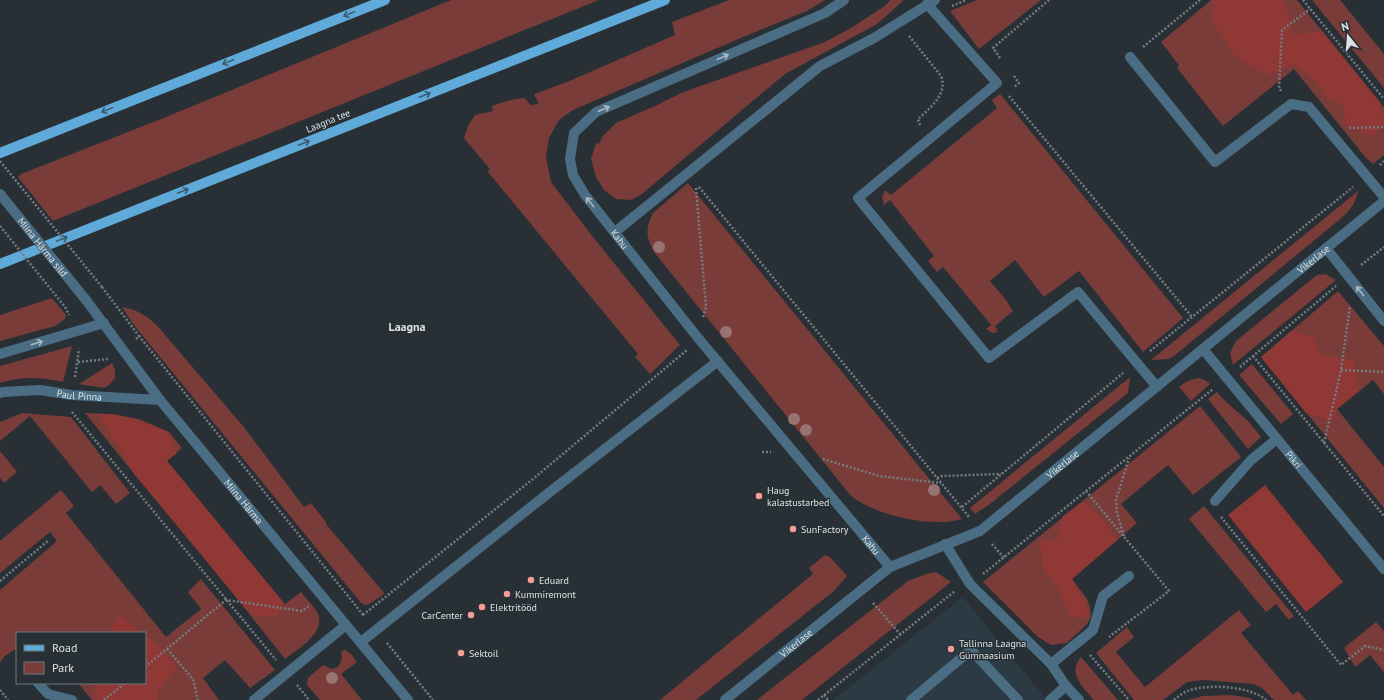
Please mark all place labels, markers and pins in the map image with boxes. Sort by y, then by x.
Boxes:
place label: Haug kalastustarbed [767,484,829,509]
marker: Haug kalastustarbed [754,491,764,501]
place label: SunFactory [801,523,849,536]
marker: SunFactory [788,524,798,534]
place label: Eduard [539,574,569,587]
marker: Eduard [526,575,536,585]
place label: Kummiremont [515,588,577,601]
marker: Kummiremont [502,589,512,599]
place label: Elektritööd [490,601,537,614]
marker: Elektritööd [477,602,487,612]
place label: CarCenter [421,609,464,622]
marker: CarCenter [466,610,476,620]
place label: Tallinna Laagna Gümnaasium [959,637,1026,662]
marker: Tallinna Laagna Gümnaasium [946,644,956,654]
place label: Sektoil [469,647,499,660]
marker: Sektoil [456,648,466,658]

